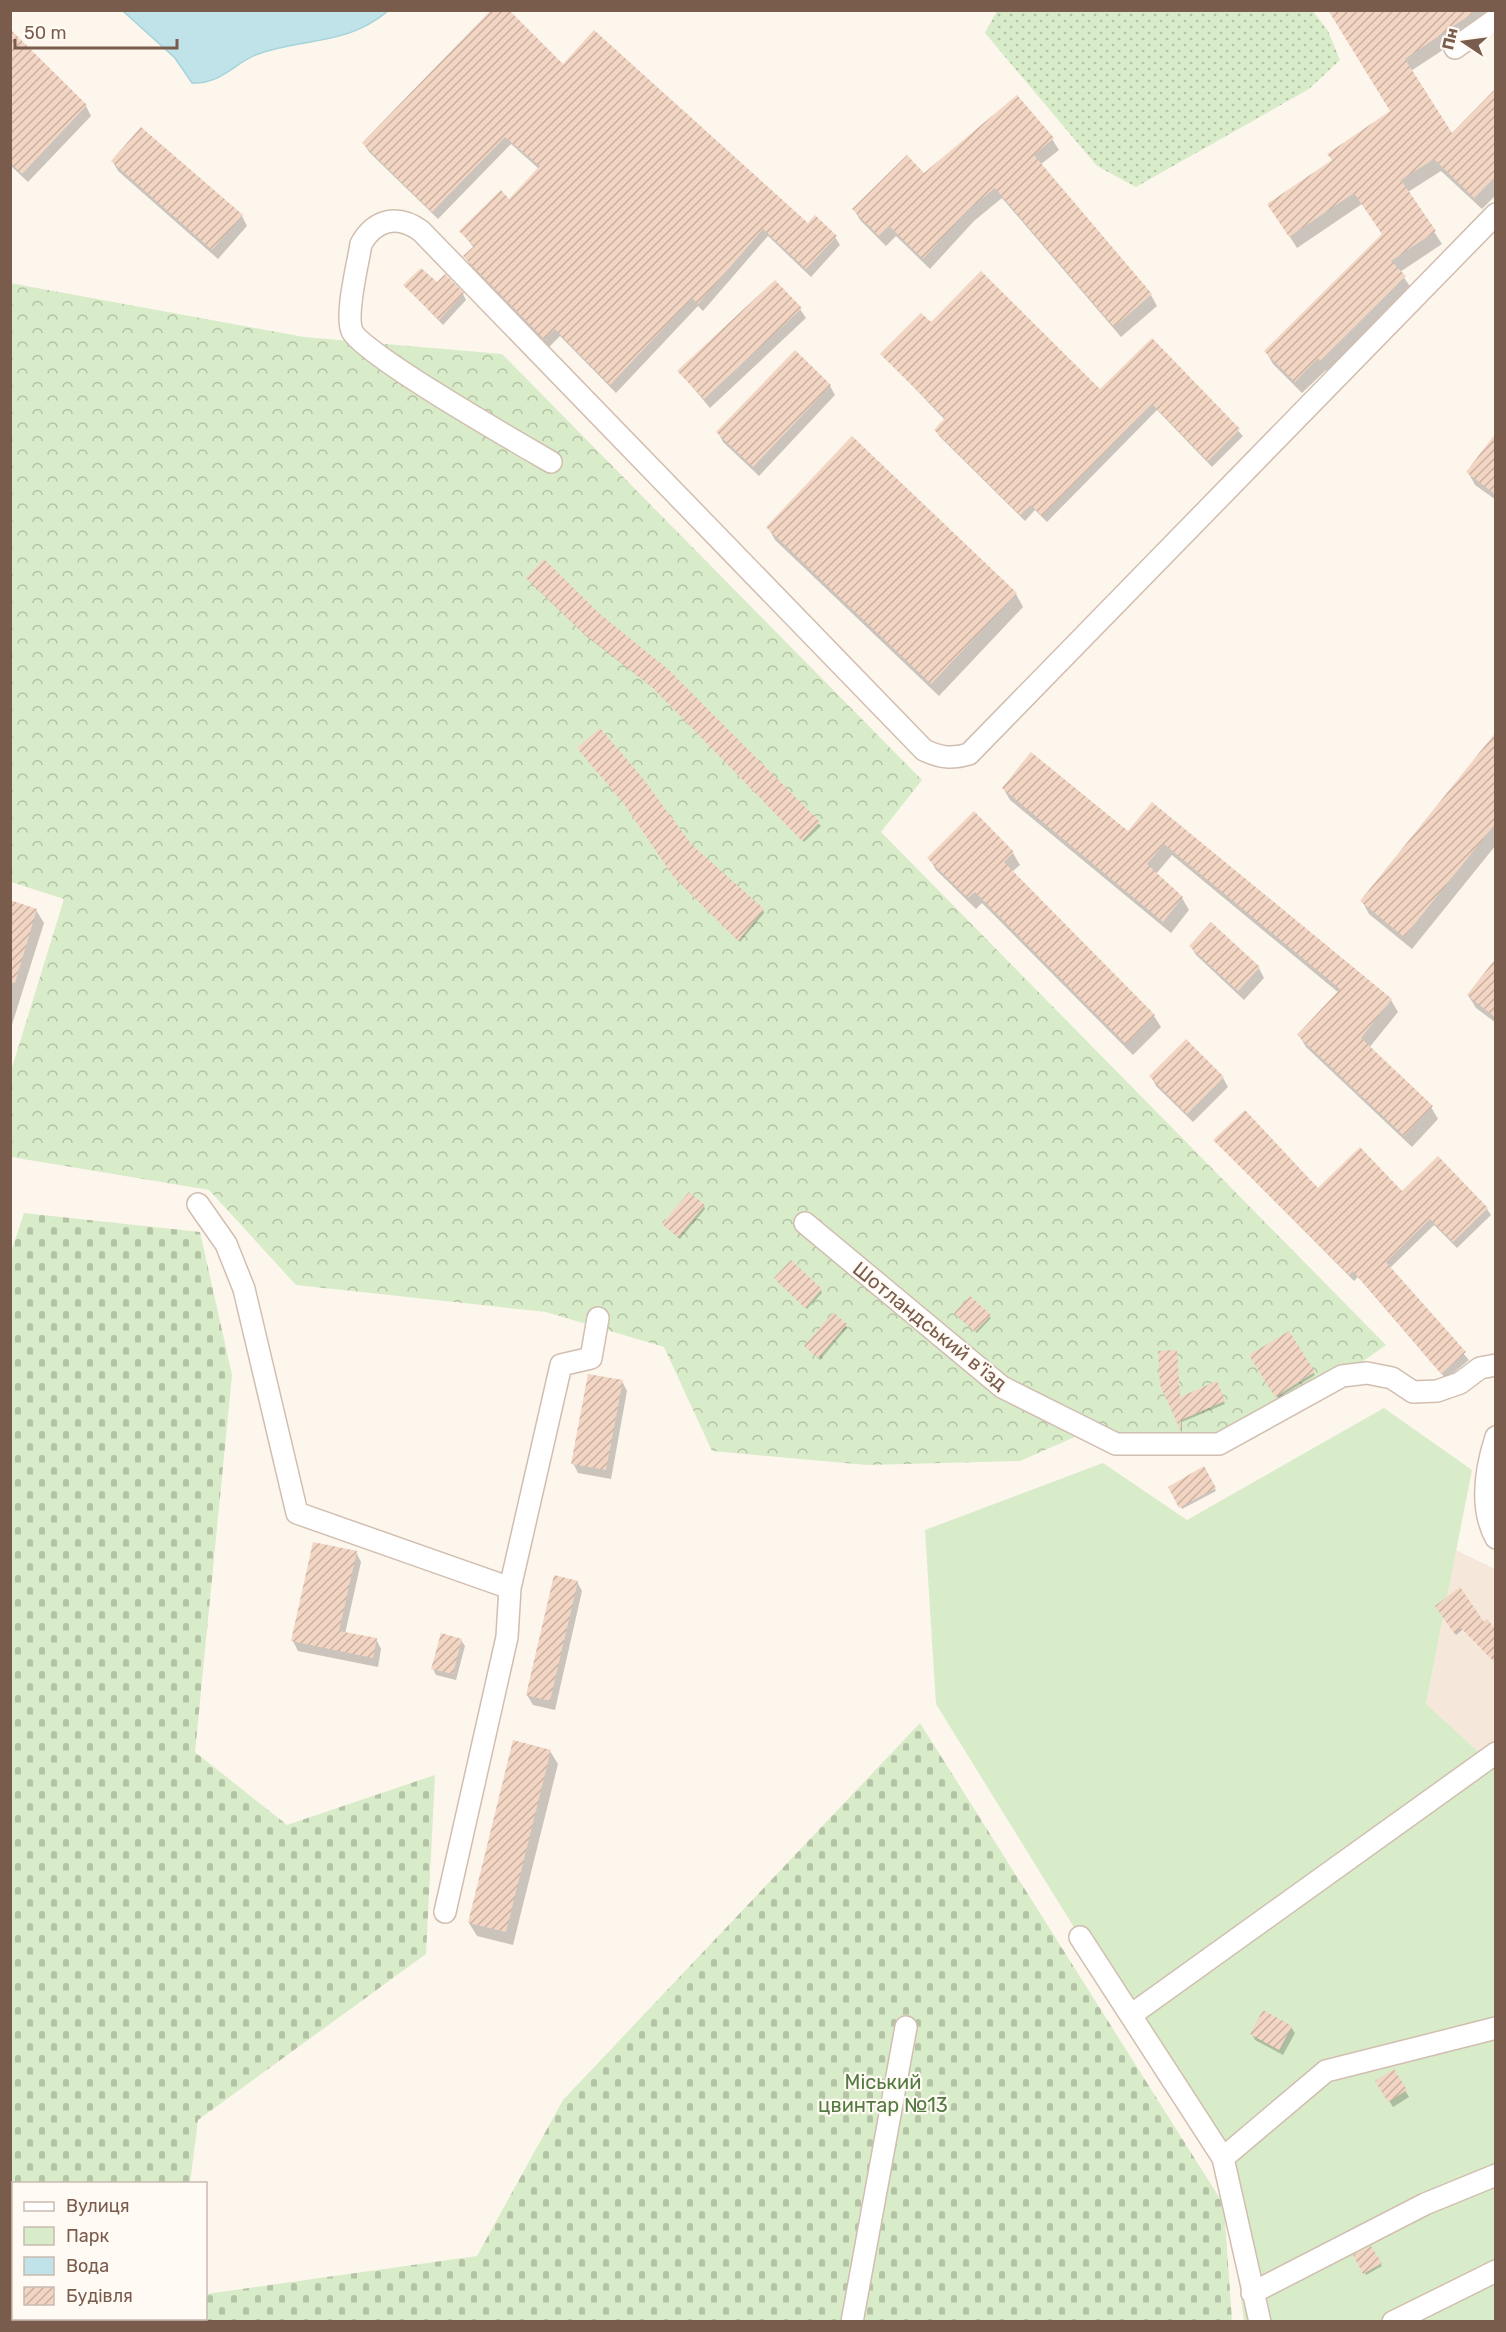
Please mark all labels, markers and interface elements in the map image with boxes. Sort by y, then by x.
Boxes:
scale bar [15,12,177,50]
north arrow [1434,12,1494,72]
text: 50 m [24,22,67,44]
text: Пн [1438,26,1462,52]
street label: Шотландський в'їзд [848,1256,1012,1396]
park label: Міський цвинтар №13 [818,2070,948,2117]
legend [12,2182,207,2320]
text: Вулиця [66,2195,130,2217]
text: Парк [66,2225,110,2247]
text: Вода [66,2255,109,2277]
text: Будівля [66,2285,133,2307]

